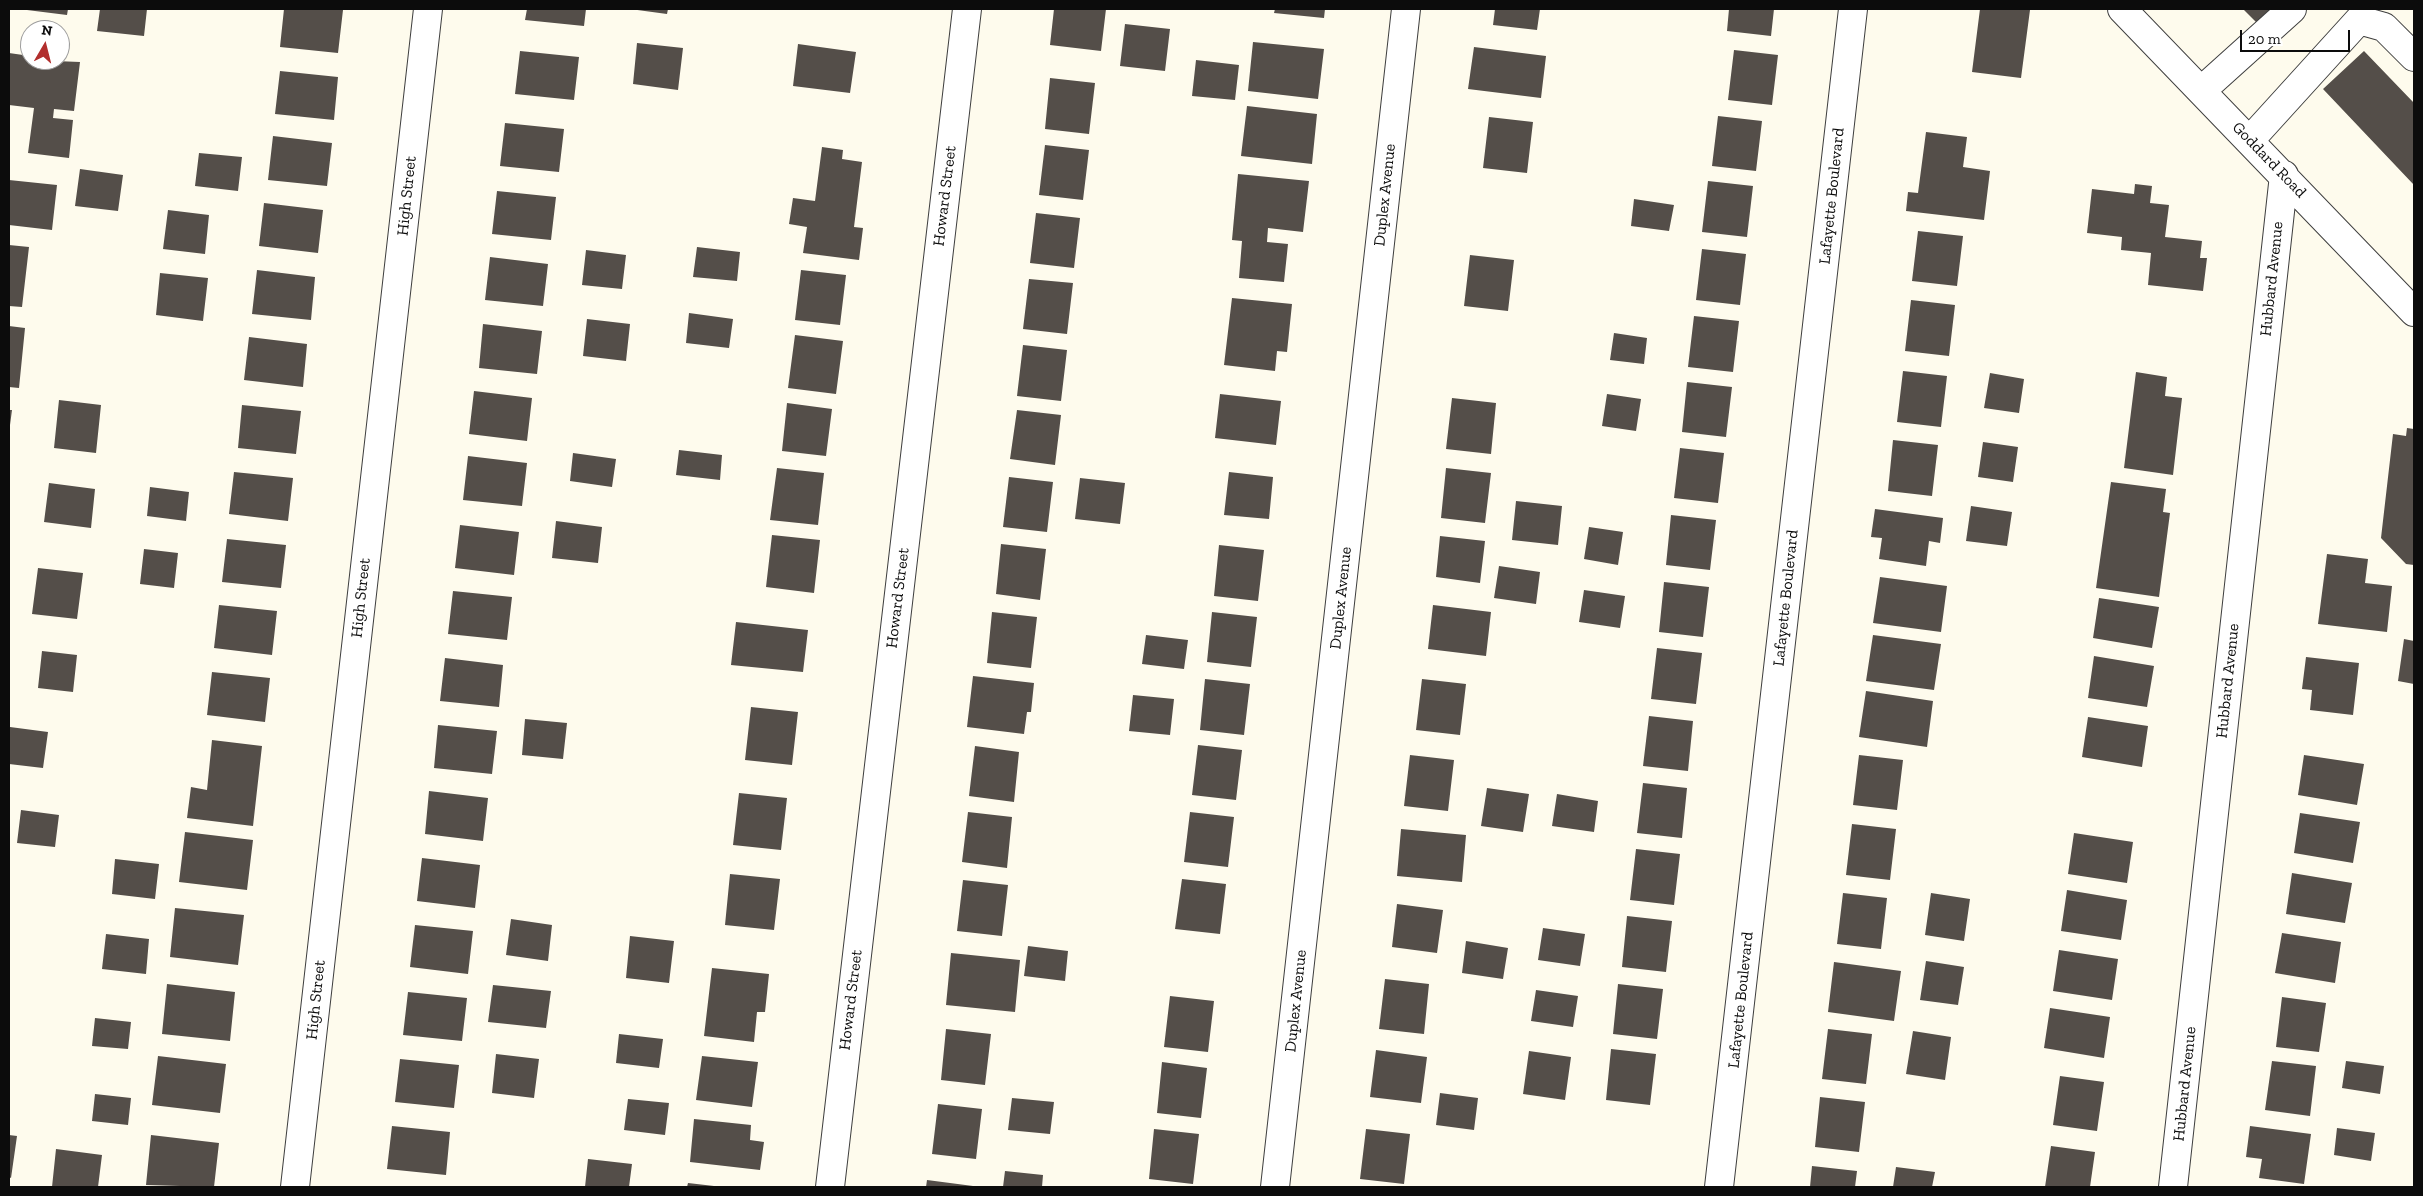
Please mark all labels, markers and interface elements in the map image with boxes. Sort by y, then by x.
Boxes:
north arrow [20,20,70,70]
scale bar [2243,20,2353,52]
text: N [41,21,53,40]
text: 20 m [2248,30,2281,48]
street label: Goddard Road [2228,118,2310,202]
street label: Lafayette Boulevard [1815,127,1849,265]
street label: Duplex Avenue [1370,143,1400,247]
street label: Howard Street [929,145,961,247]
street label: High Street [393,155,421,237]
street label: Hubbard Avenue [2256,221,2288,337]
street label: Lafayette Boulevard [1769,529,1803,667]
street label: Duplex Avenue [1326,546,1356,650]
street label: Howard Street [882,547,914,649]
street label: High Street [347,557,375,639]
street label: Hubbard Avenue [2212,623,2244,739]
street label: Lafayette Boulevard [1724,931,1758,1069]
street label: Howard Street [835,949,867,1051]
street label: Duplex Avenue [1281,949,1311,1053]
street label: High Street [302,959,330,1041]
street label: Hubbard Avenue [2169,1026,2201,1142]

